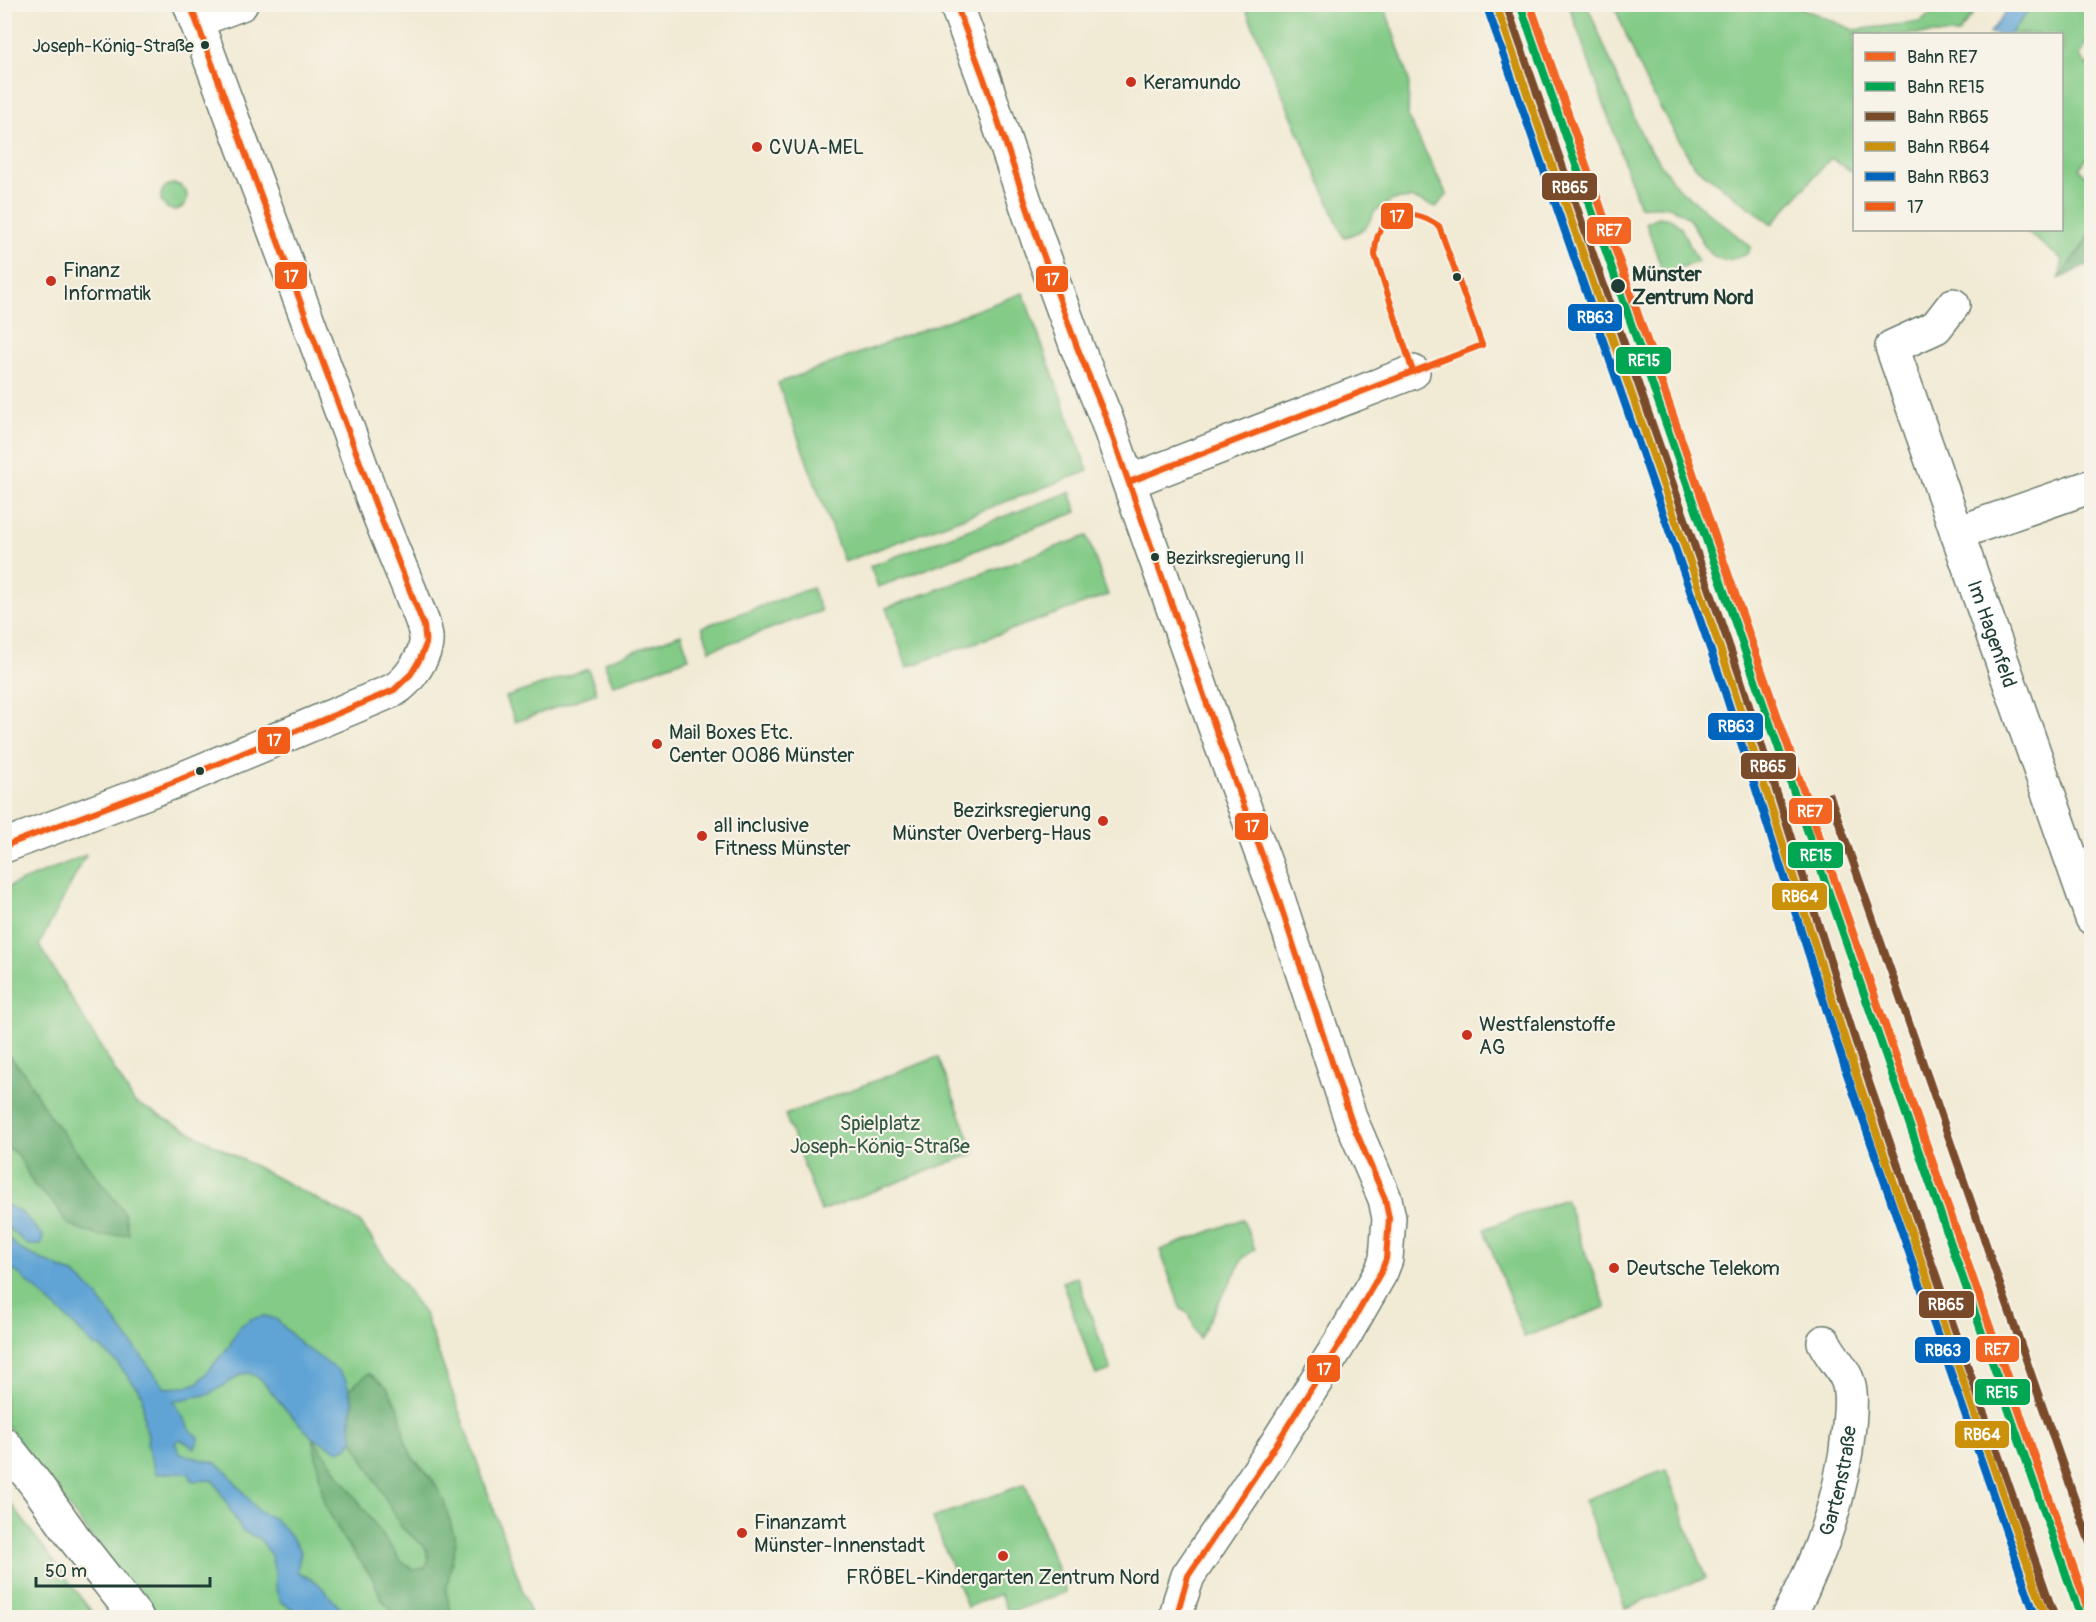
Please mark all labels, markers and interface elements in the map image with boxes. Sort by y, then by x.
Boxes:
legend [1853,33,2063,231]
place label: Joseph-König-Straße [32,35,194,58]
marker: Joseph-König-Straße [199,39,211,51]
text: Bahn RE7 [1907,46,1978,69]
place label: Keramundo [1143,70,1241,95]
marker: Keramundo [1124,75,1138,89]
text: Bahn RE15 [1907,76,1985,99]
text: Bahn RB65 [1907,106,1989,129]
place label: CVUA-MEL [769,135,864,160]
text: Bahn RB64 [1907,136,1990,159]
marker: CVUA-MEL [750,140,764,154]
text: Bahn RB63 [1907,166,1989,189]
line badge: RB65 [1541,172,1598,201]
text: RB65 [1552,178,1588,198]
text: 17 [1907,196,1924,219]
line badge: 17 [1380,202,1414,230]
text: 17 [1390,207,1405,227]
line badge: RE7 [1586,216,1632,245]
text: RE7 [1596,221,1623,241]
place label: Finanz Informatik [63,258,152,306]
line badge: 17 [274,261,308,290]
place label: Münster Zentrum Nord [1632,262,1754,310]
line badge: 17 [1035,265,1069,293]
text: 17 [284,267,299,287]
text: 17 [1045,270,1060,290]
unlabelled marker [1451,271,1463,283]
marker: Finanz Informatik [44,274,58,288]
marker: Münster Zentrum Nord [1609,277,1627,295]
line badge: RB63 [1567,303,1623,332]
text: RB63 [1577,308,1613,328]
line badge: RE15 [1615,346,1672,375]
text: RE15 [1628,351,1661,371]
place label: Bezirksregierung II [1166,547,1304,570]
marker: Bezirksregierung II [1149,551,1161,563]
street label: Im Hagenfeld [1962,577,2022,691]
line badge: RB63 [1707,712,1764,741]
text: RB63 [1718,717,1754,737]
place label: Mail Boxes Etc. Center 0086 Münster [669,720,854,768]
line badge: 17 [257,726,291,755]
text: 17 [267,731,282,751]
marker: Mail Boxes Etc. Center 0086 Münster [650,737,664,751]
line badge: RB65 [1740,752,1797,780]
text: RB65 [1750,757,1786,777]
unlabelled marker [194,765,206,777]
line badge: RE7 [1788,797,1833,825]
place label: Bezirksregierung Münster Overberg-Haus [892,798,1091,846]
text: RE7 [1797,802,1824,822]
line badge: 17 [1234,812,1269,841]
place label: all inclusive Fitness Münster [714,813,851,861]
marker: Bezirksregierung Münster Overberg-Haus [1096,814,1110,828]
text: 17 [1245,817,1260,837]
marker: all inclusive Fitness Münster [695,829,709,843]
line badge: RE15 [1787,841,1844,869]
text: RE15 [1800,846,1833,866]
line badge: RB64 [1771,882,1828,911]
text: RB64 [1782,887,1819,907]
place label: Westfalenstoffe AG [1479,1012,1616,1060]
marker: Westfalenstoffe AG [1460,1028,1474,1042]
park label: Spielplatz Joseph-König-Straße [790,1111,970,1159]
place label: Deutsche Telekom [1626,1256,1780,1281]
marker: Deutsche Telekom [1607,1261,1621,1275]
line badge: RB65 [1918,1290,1975,1319]
text: RB65 [1928,1295,1964,1315]
line badge: RE7 [1975,1335,2020,1363]
line badge: RB63 [1914,1336,1971,1364]
text: RE7 [1984,1340,2011,1360]
text: RB63 [1925,1341,1961,1361]
line badge: 17 [1306,1354,1341,1383]
text: 17 [1317,1360,1332,1380]
line badge: RE15 [1974,1378,2031,1406]
text: RE15 [1986,1383,2019,1403]
line badge: RB64 [1954,1420,2010,1449]
street label: Gartenstraße [1813,1424,1862,1539]
text: RB64 [1964,1425,2001,1445]
place label: Finanzamt Münster-Innenstadt [754,1510,926,1558]
marker: Finanzamt Münster-Innenstadt [735,1526,749,1540]
marker: FRÖBEL-Kindergarten Zentrum Nord [996,1549,1010,1563]
scale bar [36,1550,210,1588]
text: 50 m [45,1560,87,1583]
place label: FRÖBEL-Kindergarten Zentrum Nord [846,1565,1160,1590]

